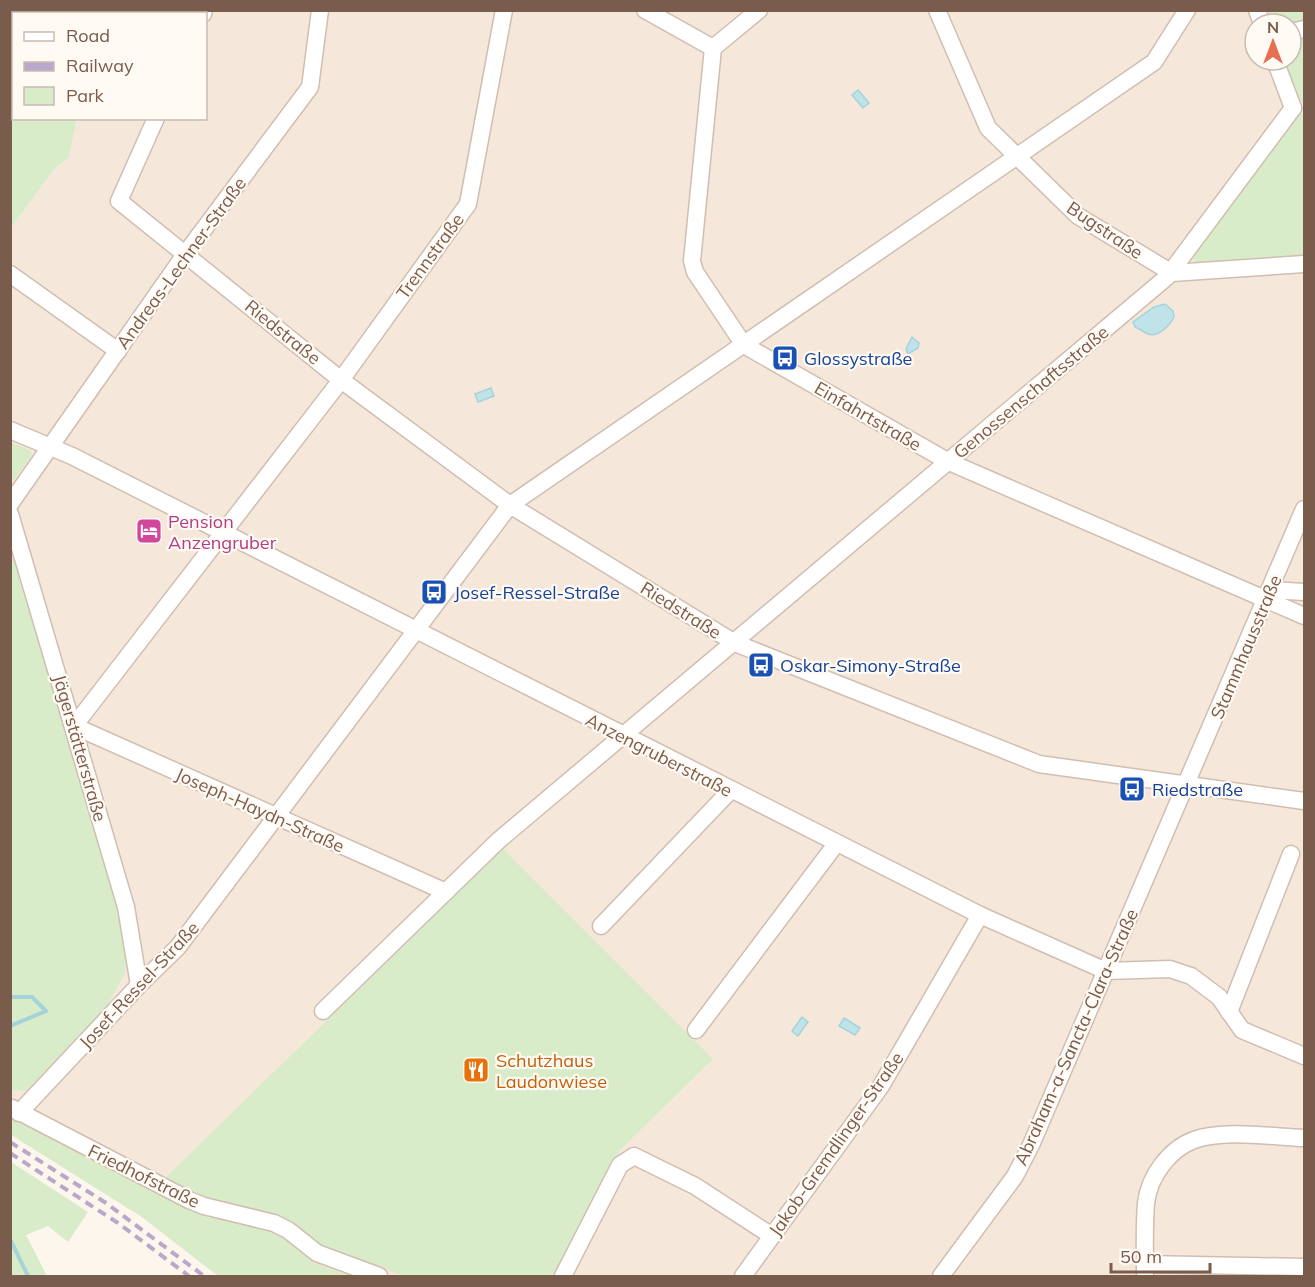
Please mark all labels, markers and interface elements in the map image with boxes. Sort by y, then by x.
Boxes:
legend [12,12,207,120]
north arrow [1243,12,1303,72]
text: N [1267,17,1279,37]
text: Road [66,24,110,47]
text: Railway [66,54,134,77]
text: Park [66,84,105,107]
street label: Andreas-Lechner-Straße [111,173,251,353]
street label: Bugstraße [1062,196,1148,264]
street label: Trennstraße [391,209,469,303]
street label: Riedstraße [240,294,326,370]
street label: Genossenschaftsstraße [949,320,1113,464]
bus stop icon: Glossystraße [770,343,800,373]
place label: Glossystraße [804,347,912,370]
street label: Einfahrtstraße [810,376,926,456]
place label: Pension Anzengruber [168,510,277,554]
hotel icon: Pension Anzengruber [134,516,164,546]
street label: Stammhausstraße [1205,572,1287,722]
street label: Riedstraße [636,576,726,644]
bus stop icon: Josef-Ressel-Straße [419,577,449,607]
place label: Josef-Ressel-Straße [454,581,620,604]
bus stop icon: Oskar-Simony-Straße [746,650,776,680]
place label: Oskar-Simony-Straße [780,654,961,677]
street label: Jägerstätterstraße [48,672,112,824]
street label: Anzengruberstraße [582,708,736,802]
street label: Joseph-Haydn-Straße [172,762,348,858]
bus stop icon: Riedstraße [1117,774,1147,804]
place label: Riedstraße [1152,778,1243,801]
street label: Abraham-a-Sancta-Clara-Straße [1009,905,1143,1169]
street label: Josef-Ressel-Straße [74,917,204,1053]
street label: Jakob-Gremdlinger-Straße [763,1047,909,1241]
place label: Schutzhaus Laudonwiese [496,1049,607,1093]
restaurant icon: Schutzhaus Laudonwiese [461,1055,491,1085]
street label: Friedhofstraße [84,1139,204,1213]
scale bar [1111,1236,1210,1274]
text: 50 m [1120,1245,1162,1268]

